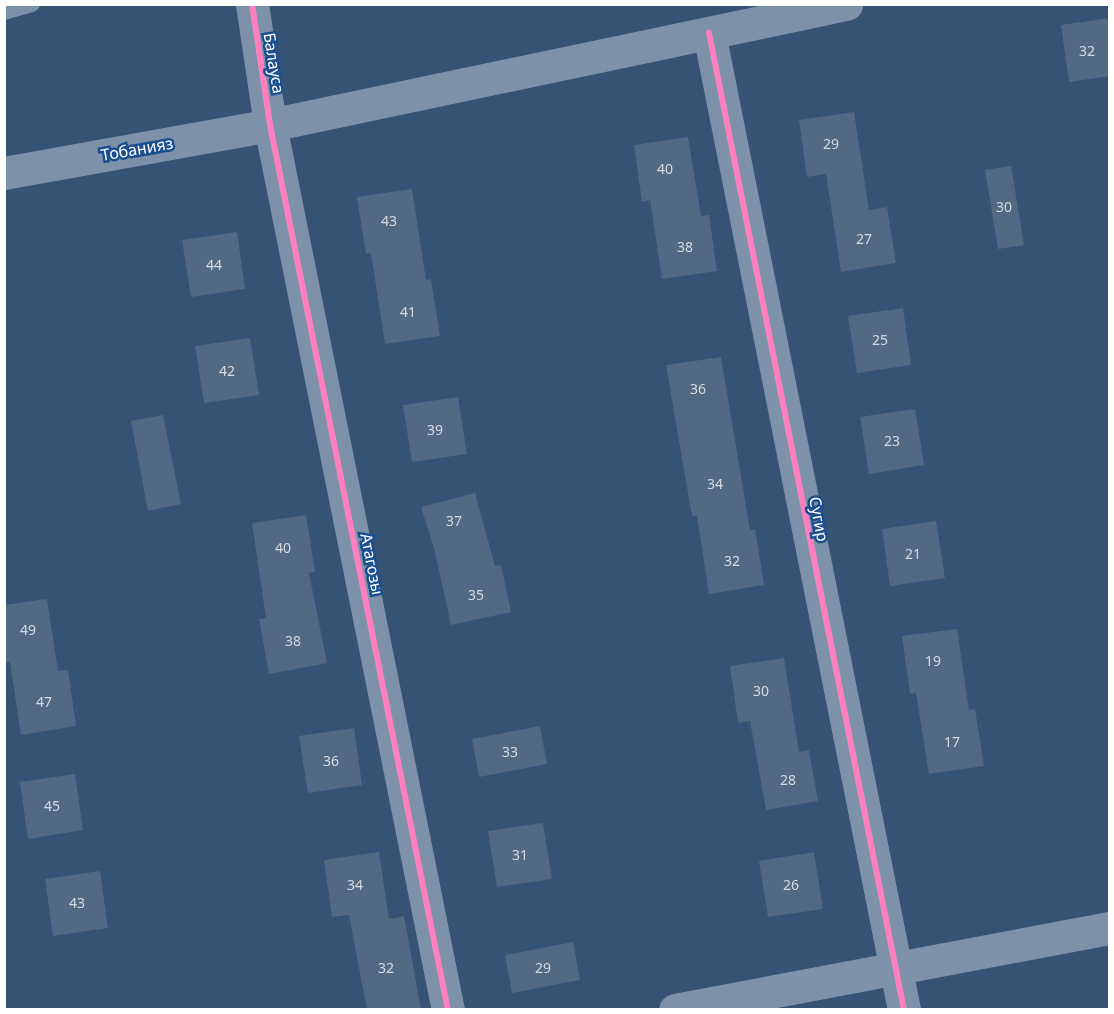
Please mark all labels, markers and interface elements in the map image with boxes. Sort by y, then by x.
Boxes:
street label: Балауса [260,31,288,95]
house number: 32 [1079,43,1095,59]
street label: Тобанияз [99,133,175,165]
house number: 29 [823,136,839,152]
house number: 40 [657,161,673,177]
house number: 30 [996,199,1012,215]
house number: 43 [381,213,397,229]
house number: 27 [856,231,872,247]
house number: 38 [677,239,693,255]
house number: 44 [206,257,222,273]
house number: 41 [400,304,416,320]
house number: 25 [872,332,888,348]
house number: 42 [219,363,235,379]
house number: 36 [690,381,706,397]
house number: 39 [427,422,443,438]
house number: 23 [884,433,900,449]
house number: 34 [707,476,723,492]
street label: Сугир [805,495,833,543]
house number: 37 [446,513,462,529]
street label: Атагозы [357,532,387,596]
house number: 40 [275,540,291,556]
house number: 21 [905,546,921,562]
house number: 32 [724,553,740,569]
house number: 35 [468,587,484,603]
house number: 49 [20,622,36,638]
house number: 38 [285,633,301,649]
house number: 19 [925,653,941,669]
house number: 30 [753,683,769,699]
house number: 47 [36,694,52,710]
house number: 17 [944,734,960,750]
house number: 33 [502,744,518,760]
house number: 36 [323,753,339,769]
house number: 28 [780,772,796,788]
house number: 45 [44,798,60,814]
house number: 31 [512,847,528,863]
house number: 34 [347,877,363,893]
house number: 26 [783,877,799,893]
house number: 43 [69,895,85,911]
house number: 32 [378,960,394,976]
house number: 29 [535,960,551,976]

